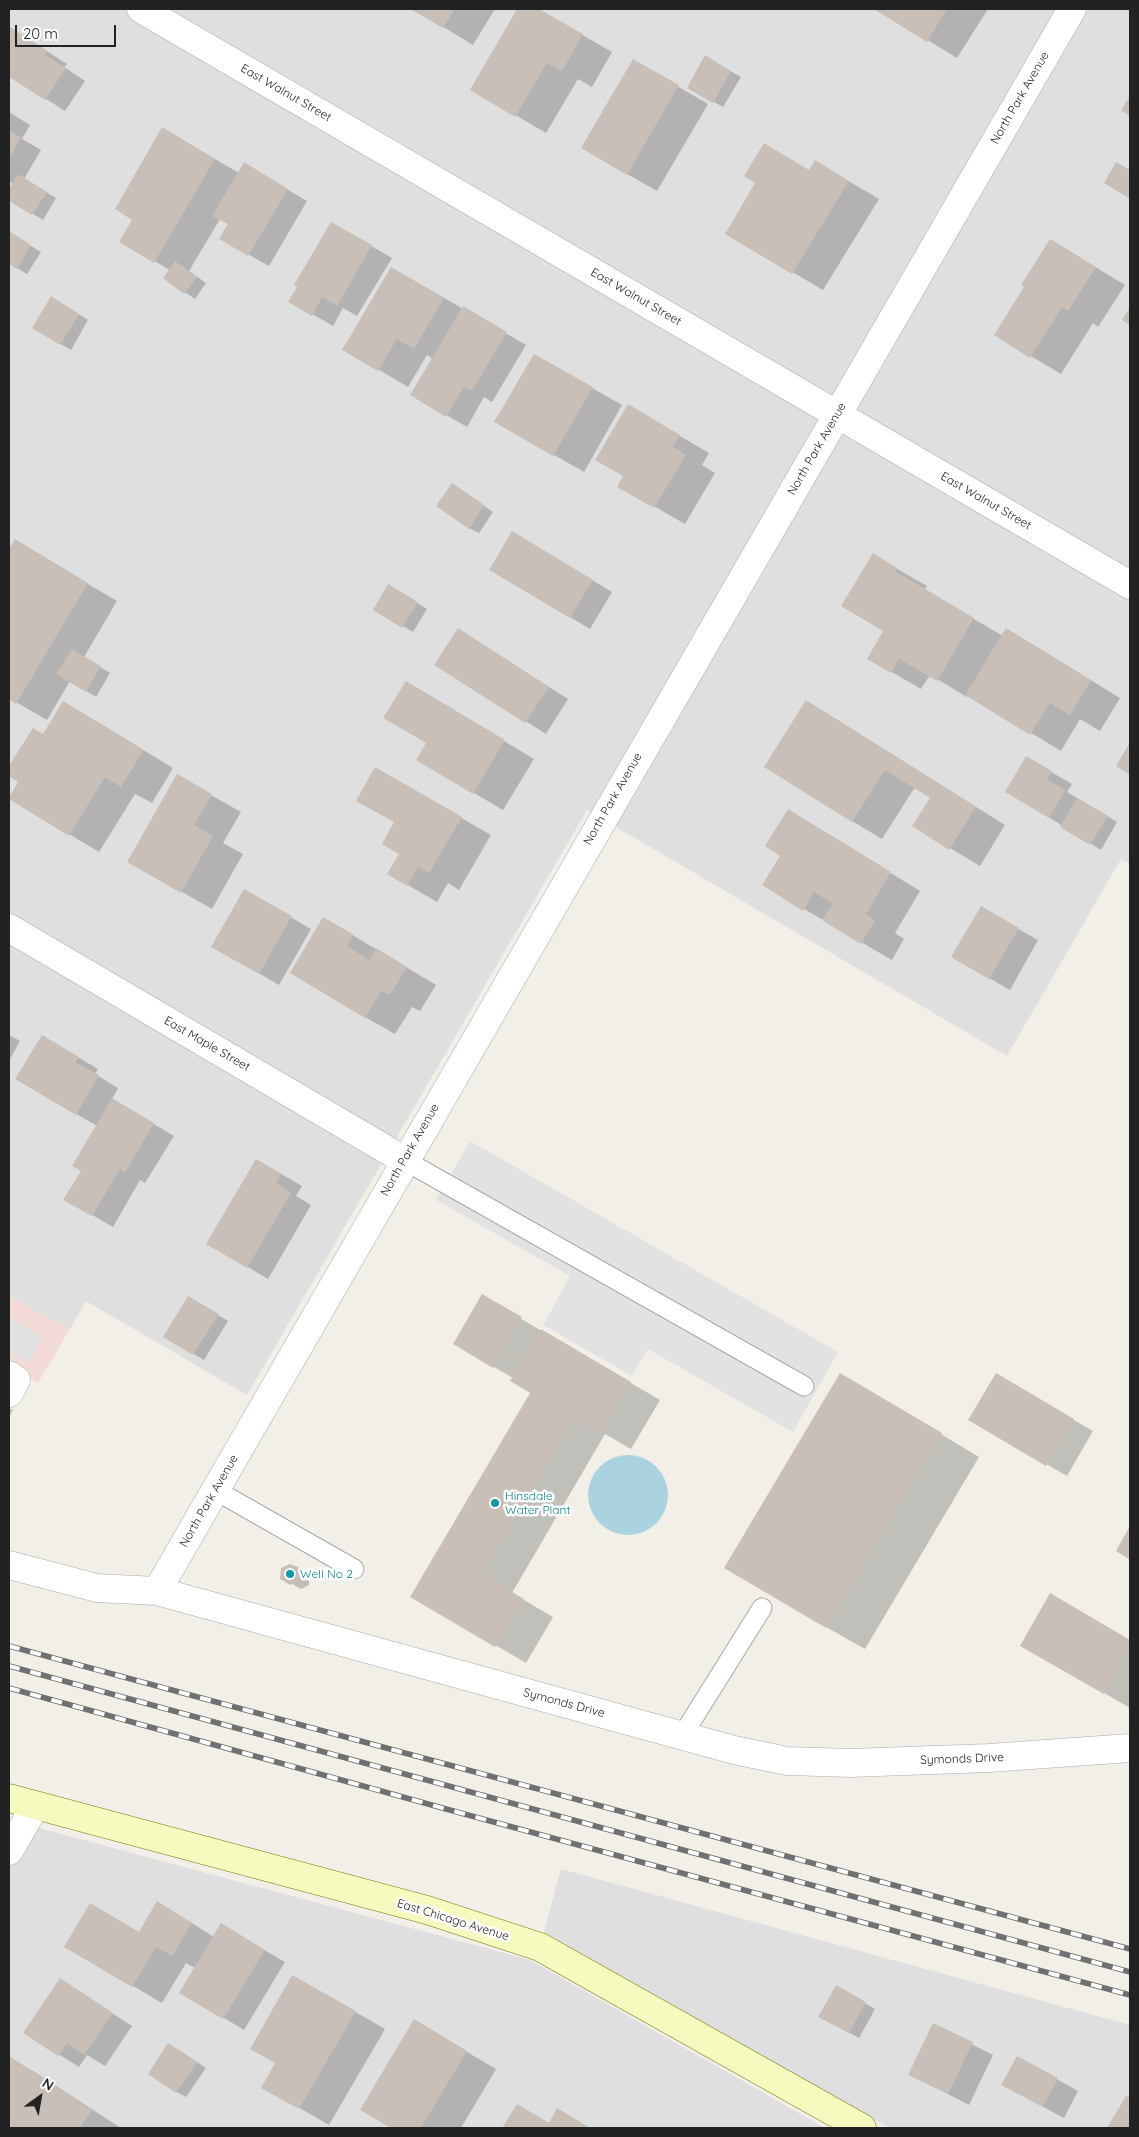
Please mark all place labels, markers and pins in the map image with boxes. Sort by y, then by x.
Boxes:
place label: Hinsdale Water Plant [505,1489,571,1517]
marker: Hinsdale Water Plant [489,1497,501,1509]
place label: Well No 2 [300,1567,353,1581]
marker: Well No 2 [284,1568,296,1580]

